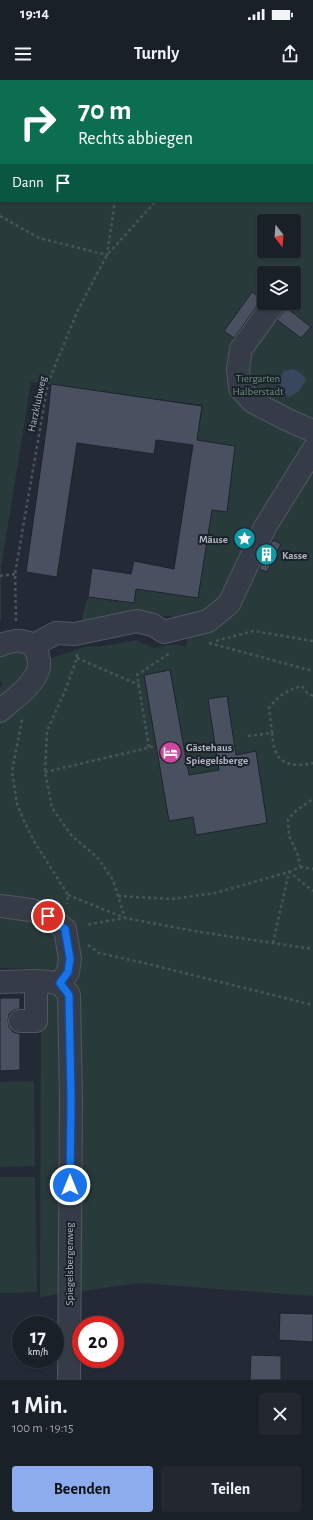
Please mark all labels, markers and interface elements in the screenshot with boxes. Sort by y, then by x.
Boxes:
text: 19:14 [20,6,49,21]
icon: menu [12,43,34,65]
icon: share [279,43,301,65]
text: Turnly [134,45,179,63]
icon: right [12,96,64,148]
text: 70 m [78,97,132,125]
text: Rechts abbiegen [78,130,193,148]
icon: arrive [52,172,74,194]
text: Dann [12,175,44,190]
north arrow [257,214,301,258]
map controls [257,214,301,310]
button: layers [257,266,301,310]
park label: Tiergarten Halberstadt [232,373,284,397]
street label: Harzklubweg [26,374,48,433]
place icon: Mäuse [231,526,257,552]
place label: Mäuse [199,534,228,545]
building icon: Kasse [254,542,280,568]
place label: Kasse [282,550,307,561]
hotel icon: Gästehaus Spiegelsberge [158,740,184,766]
place label: Gästehaus Spiegelsberge [186,742,248,766]
pin [31,899,65,933]
icon: arrive [37,905,59,927]
position arrow [49,1164,91,1206]
street label: Spiegelsbergenweg [64,1222,75,1306]
speed limit sign: 20 [72,1316,124,1368]
text: 17 [30,1327,46,1347]
text: km/h [28,1347,48,1357]
button: close [259,1393,301,1435]
text: 1 Min. [12,1394,68,1418]
text: 100 m · 19:15 [12,1422,73,1435]
button: Beenden [12,1466,153,1512]
button: Teilen [161,1466,301,1512]

